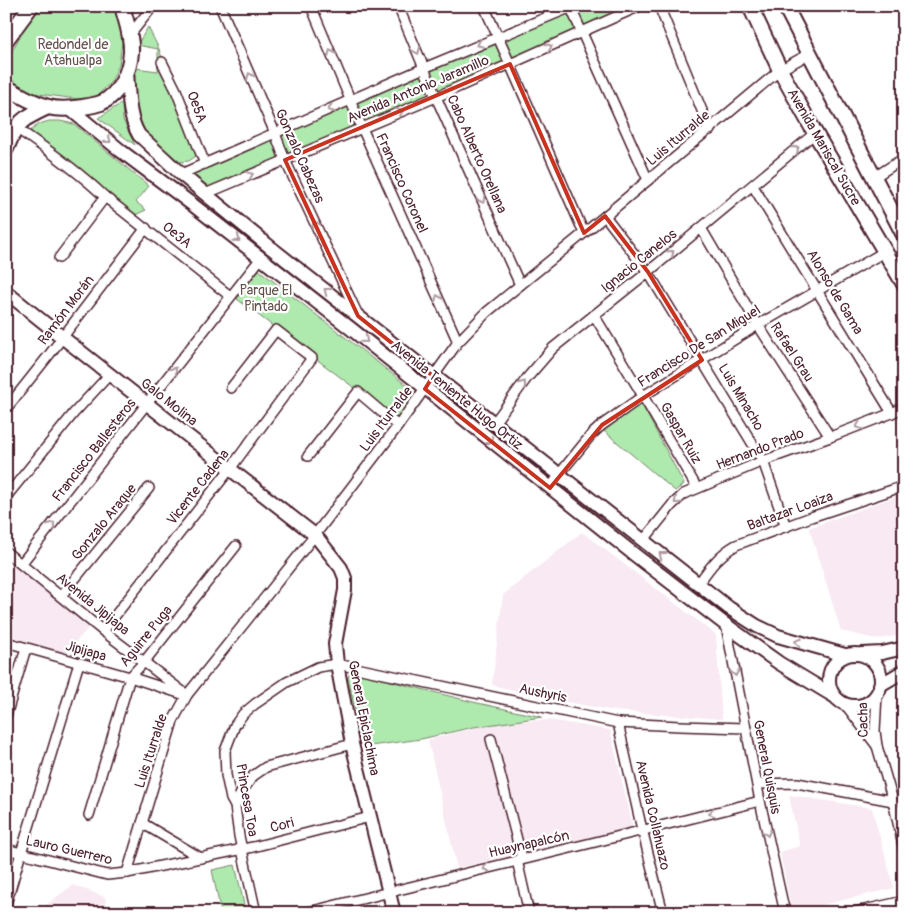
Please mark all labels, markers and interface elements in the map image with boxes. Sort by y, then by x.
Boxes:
park label: Redondel de Atahualpa [37,36,109,69]
one-way arrow [476,38,485,49]
one-way arrow [544,43,553,54]
one-way arrow [411,46,421,55]
one-way arrow [327,49,338,58]
street label: Avenida Antonio Jaramillo [344,51,492,127]
one-way arrow [245,72,255,80]
street label: Avenida Mariscal Sucre [784,85,864,209]
street label: Oe5A [183,89,211,125]
street label: Cabo Alberto Orellana [443,92,511,216]
one-way arrow [327,102,336,113]
street label: Gonzalo Cabezas [272,106,329,206]
one-way arrow [395,107,404,118]
street label: Luis Iturralde [643,107,713,169]
street label: Francisco Coronel [372,130,432,236]
one-way arrow [102,134,111,143]
one-way arrow [790,146,799,155]
one-way arrow [245,170,254,181]
one-way arrow [476,195,487,204]
street label: Oe3A [159,218,195,252]
one-way arrow [311,220,322,229]
street label: Ignacio Canelos [598,225,681,297]
one-way arrow [231,234,240,242]
street label: Alonso de Gama [803,247,867,337]
one-way arrow [665,250,674,259]
street label: Ramón Morán [34,272,98,348]
park label: Parque El Pintado [240,282,292,315]
one-way arrow [324,289,333,297]
one-way arrow [434,294,444,303]
street label: Francisco De San Miguel [634,301,764,391]
street label: Rafael Grau [767,319,817,385]
one-way arrow [359,334,368,343]
street label: Avenida Teniente Hugo Ortiz [388,337,526,453]
street label: Luis Minacho [714,361,768,434]
one-way arrow [168,367,176,376]
street label: Galo Molina [137,375,201,429]
one-way arrow [517,380,526,389]
street label: Luis Iturralde [356,383,416,455]
street label: Francisco Ballesteros [48,394,140,505]
street label: Gaspar Ruiz [657,399,705,467]
one-way arrow [855,420,864,430]
street label: Hernando Prado [714,424,807,473]
one-way arrow [485,436,494,444]
street label: Vicente Cadena [163,446,233,528]
street label: Gonzalo Araque [68,480,140,564]
street label: Baltazar Loaiza [745,488,835,534]
one-way arrow [673,495,682,504]
one-way arrow [46,522,54,531]
one-way arrow [659,552,668,561]
street label: Avenida Jipijapa [53,569,133,639]
street label: Aguirre Puga [116,602,176,670]
street label: Jipijapa [64,637,108,665]
one-way arrow [794,637,803,648]
street label: General Epiclachima [345,659,383,777]
one-way arrow [730,669,740,678]
street label: Aushyris [518,680,569,706]
street label: Cacha [854,702,872,738]
street label: Luis Iturralde [131,712,171,790]
street label: General Quisquis [750,719,785,816]
street label: Avenida Collahuazo [632,758,674,872]
street label: Princesa Toa [232,762,262,838]
one-way arrow [708,807,717,818]
street label: Cori [268,814,296,836]
street label: Huaynapalcón [487,826,571,862]
one-way arrow [761,828,772,837]
street label: Lauro Guerrero [24,832,115,868]
one-way arrow [482,862,491,873]

